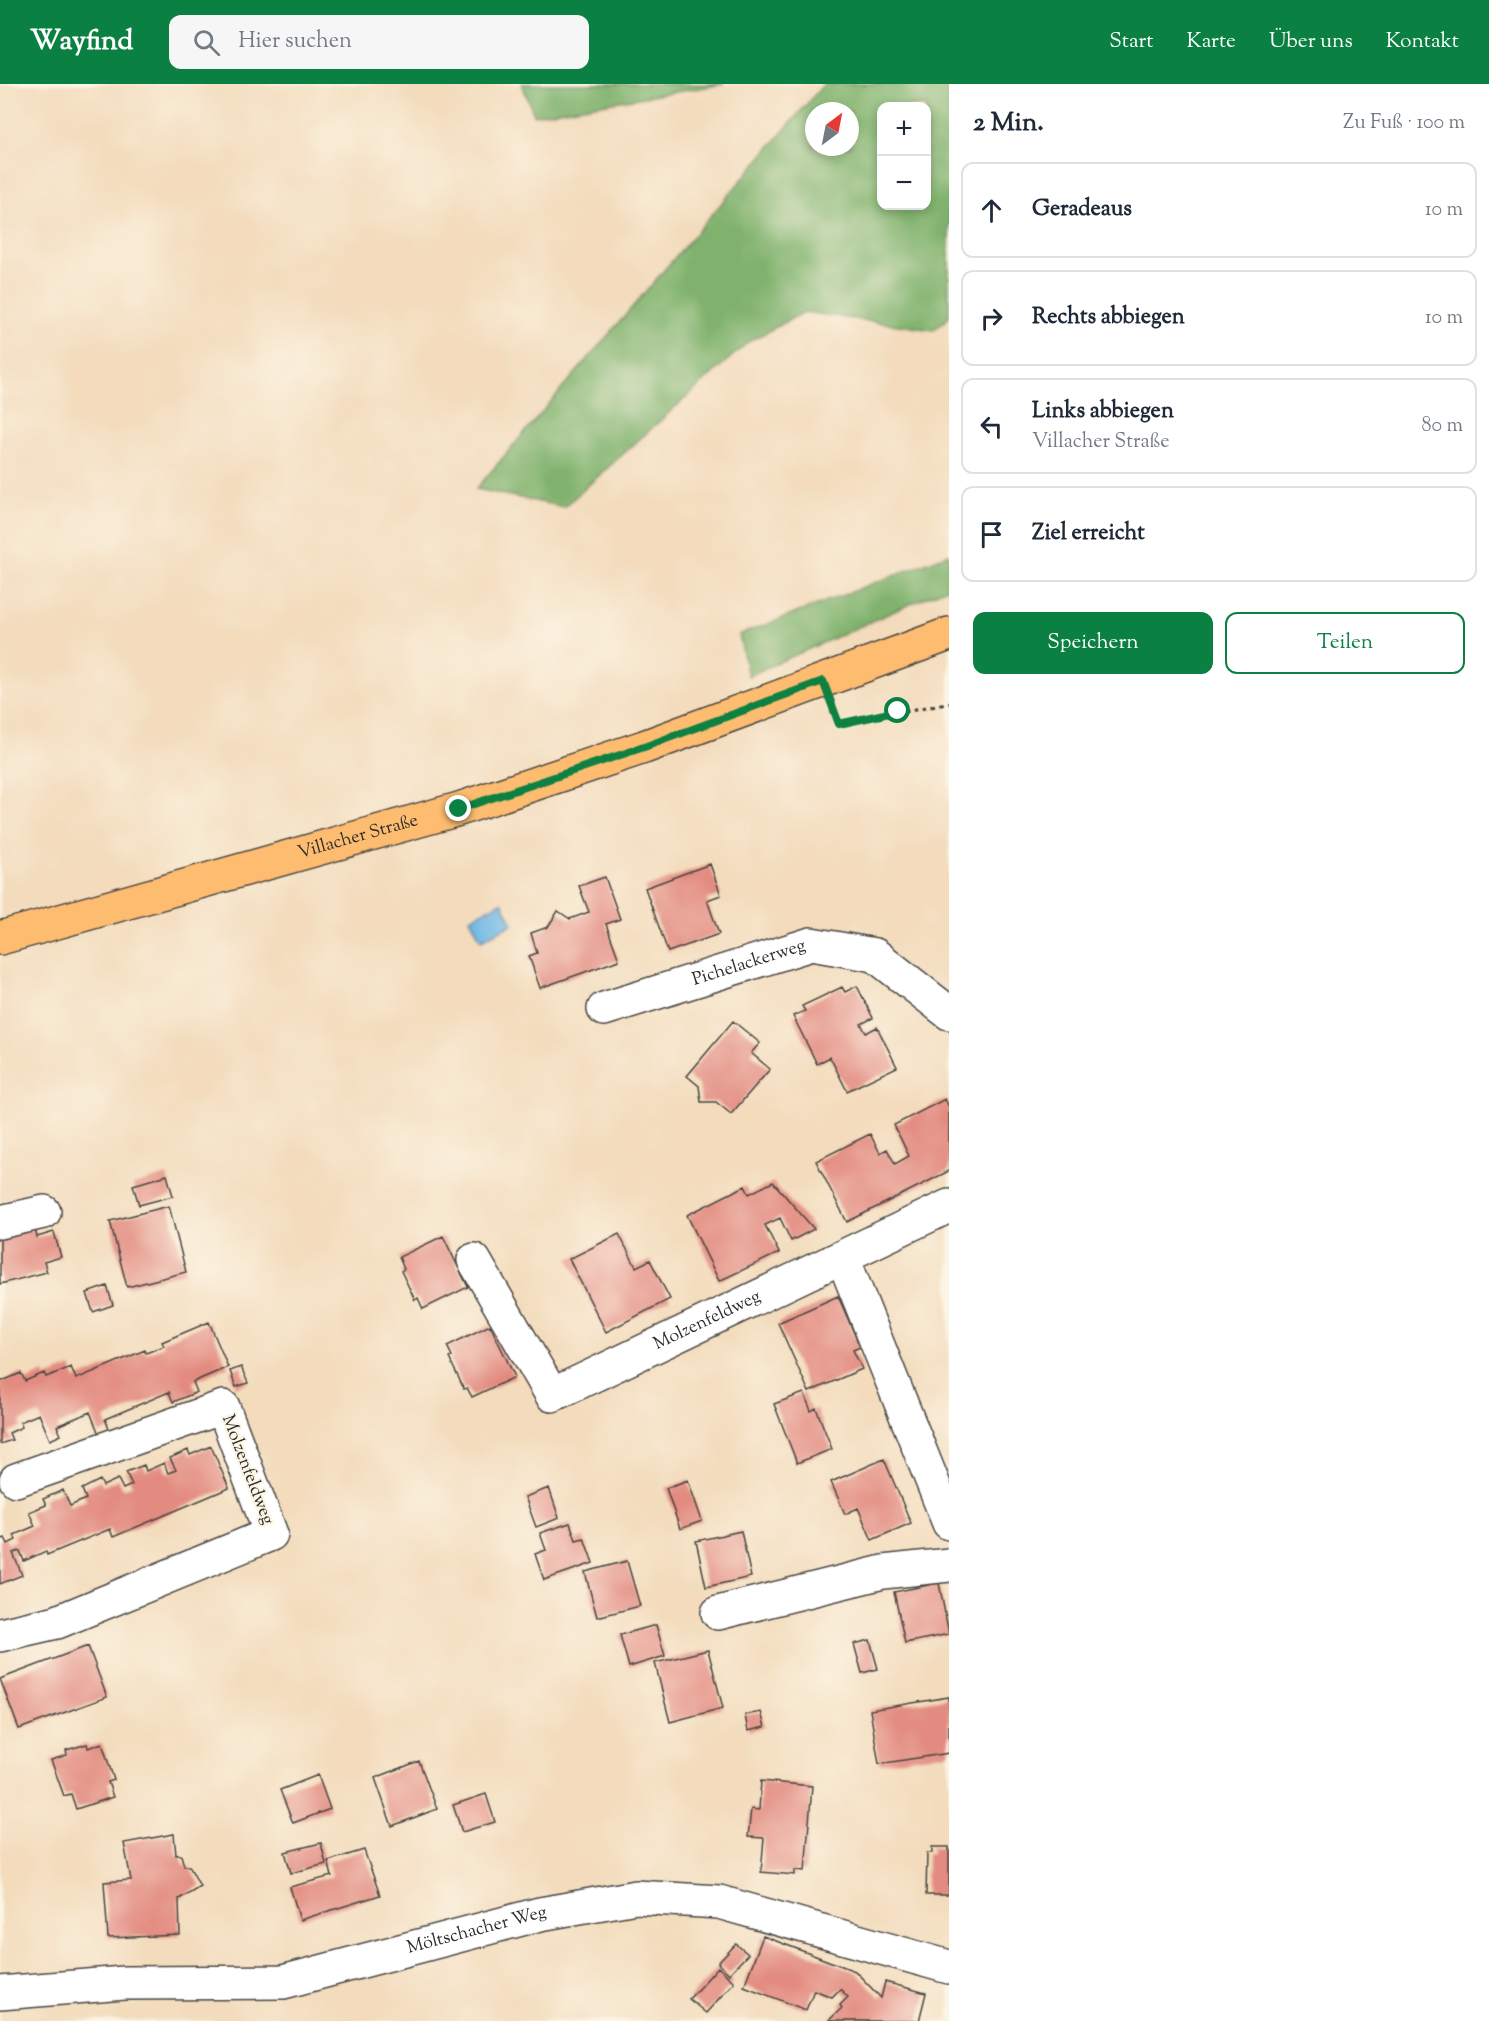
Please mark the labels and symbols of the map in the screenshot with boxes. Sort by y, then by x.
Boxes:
north arrow [805,102,859,156]
route start [884,697,910,723]
route end [445,795,471,821]
street label: Villacher Straße [295,808,421,867]
street label: Pichelackerweg [689,933,809,993]
street label: Molzenfeldweg [649,1284,766,1358]
street label: Molzenfeldweg [214,1411,280,1529]
street label: Möltschacher Weg [404,1900,549,1962]

